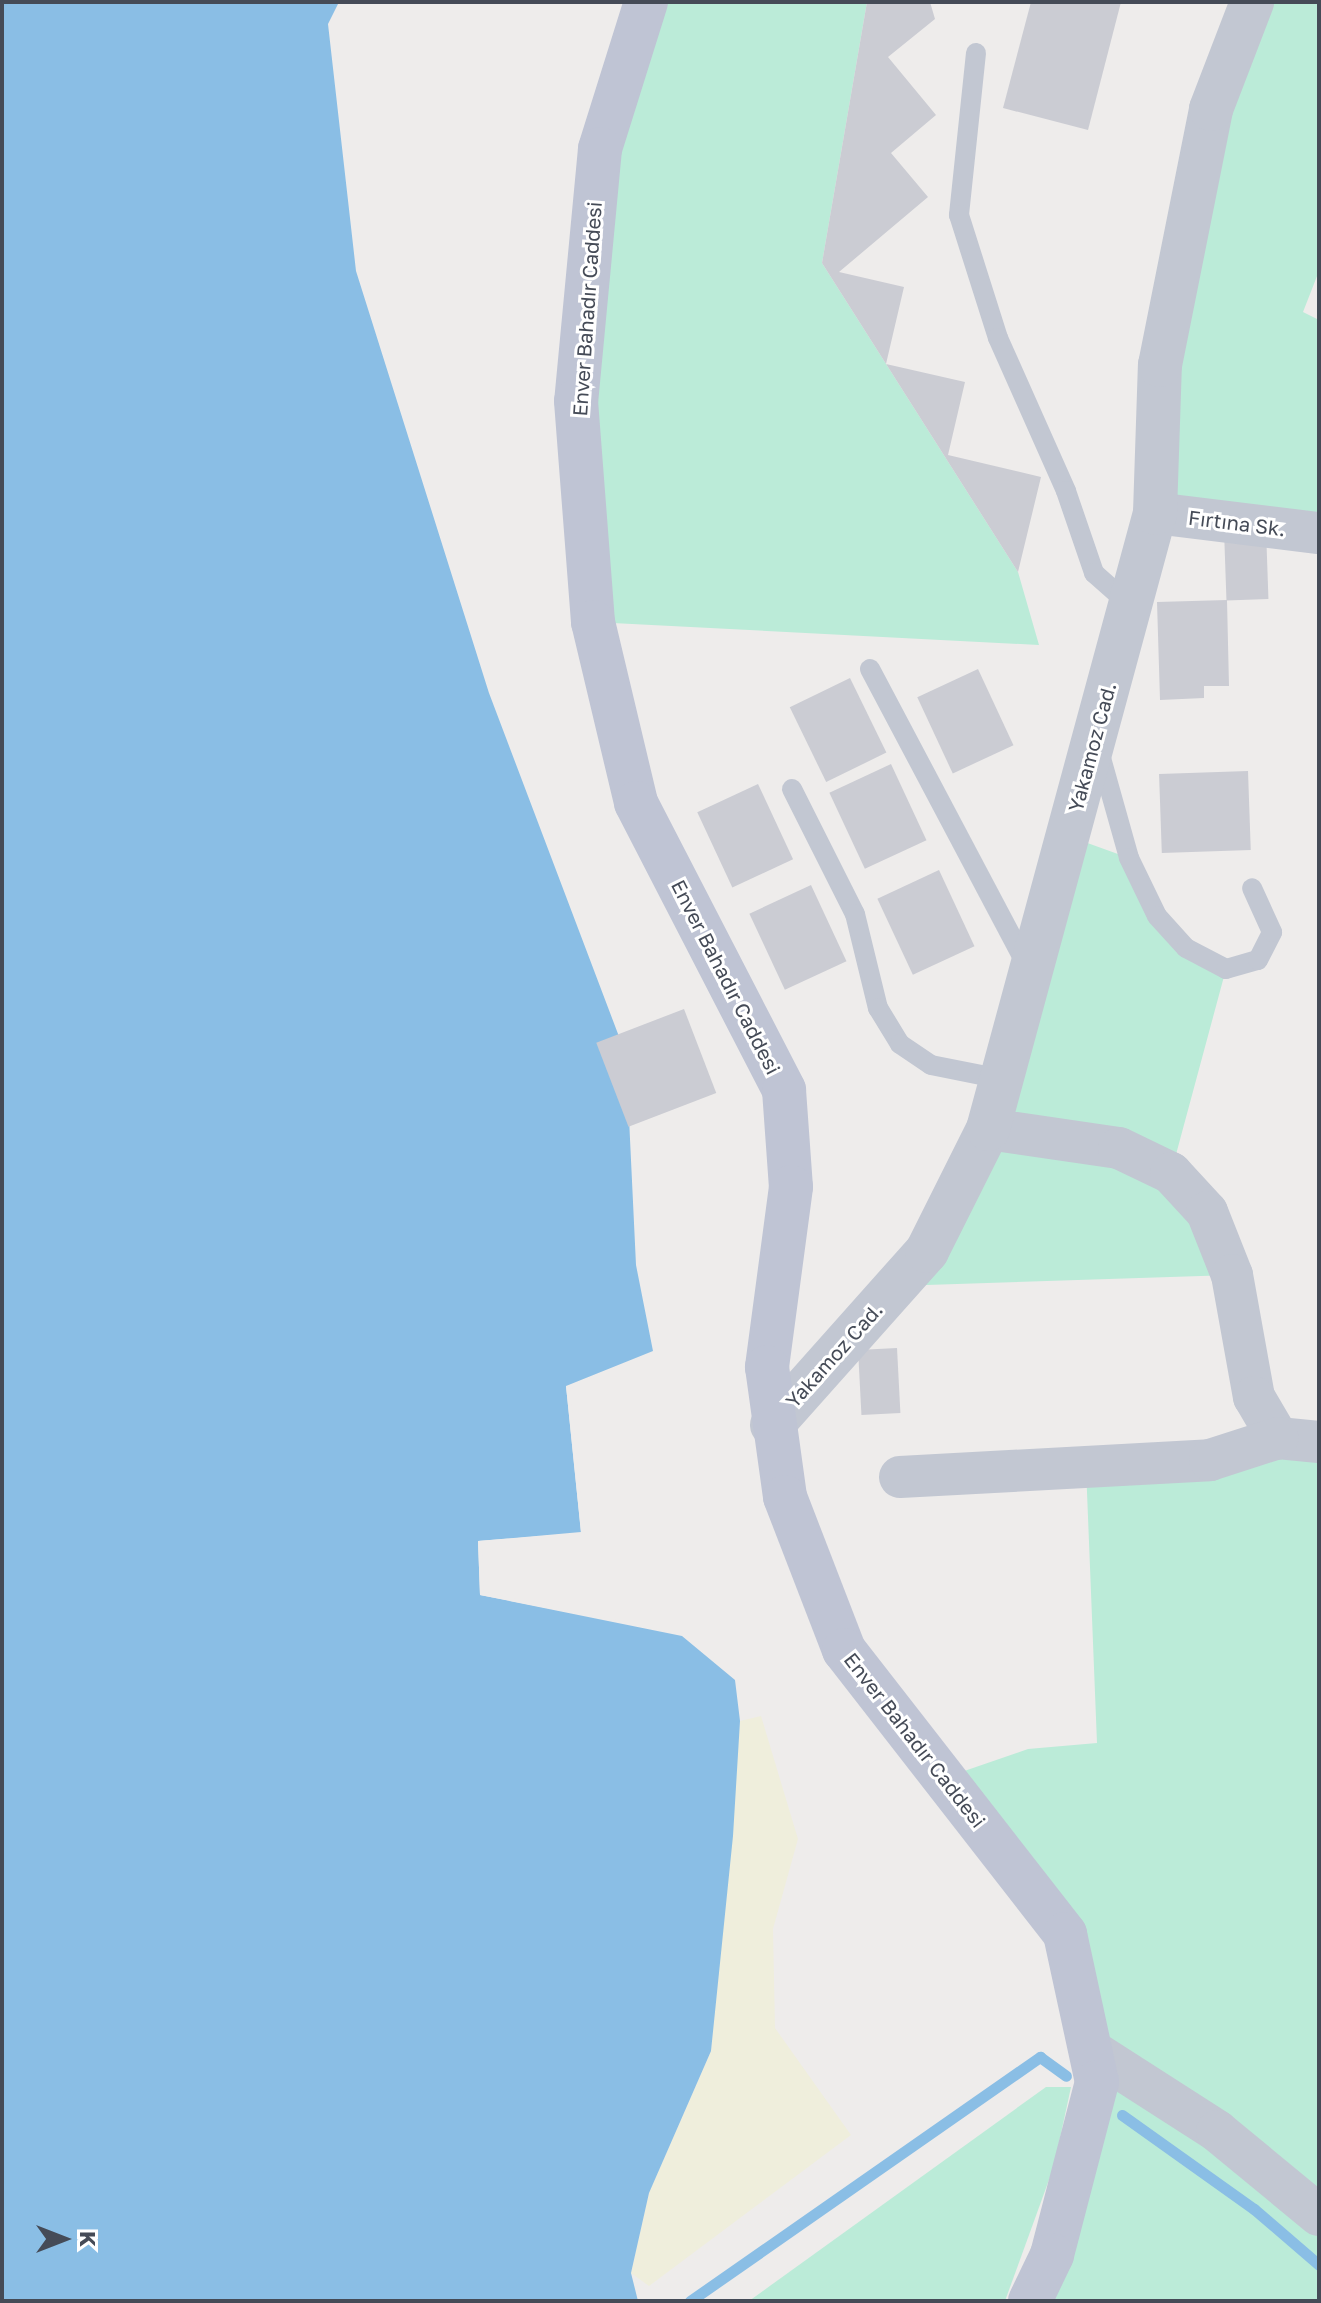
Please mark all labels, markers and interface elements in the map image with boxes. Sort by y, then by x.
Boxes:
street label: Enver Bahadır Caddesi [568,201,606,417]
street label: Fırtına Sk. [1187,505,1287,541]
street label: Yakamoz Cad. [1063,680,1121,814]
street label: Enver Bahadır Caddesi [666,876,786,1078]
street label: Yakamoz Cad. [781,1298,887,1412]
street label: Enver Bahadır Caddesi [839,1648,991,1832]
north arrow [24,2199,104,2279]
text: K [75,2231,102,2247]

